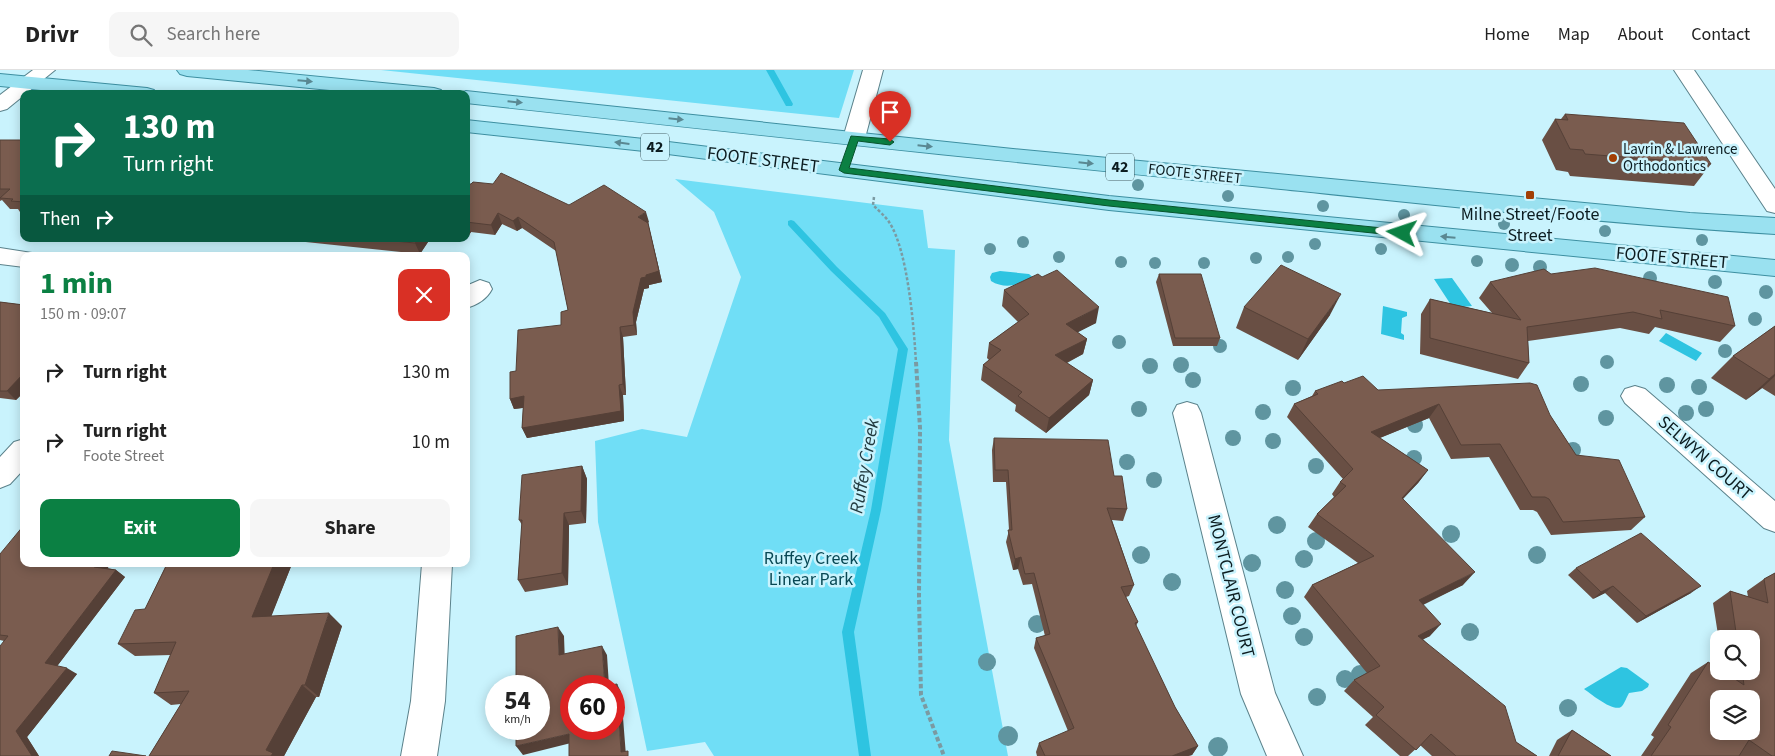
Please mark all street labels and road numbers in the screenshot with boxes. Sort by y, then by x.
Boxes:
road number: 42 [641,134,669,160]
street label: FOOTE STREET [706,141,821,179]
road number: 42 [1106,154,1134,180]
street label: FOOTE STREET [1147,159,1243,189]
street label: FOOTE STREET [1615,241,1730,275]
street label: SELWYN COURT [1652,410,1758,506]
street label: MONTCLAIR COURT [1201,512,1261,660]

